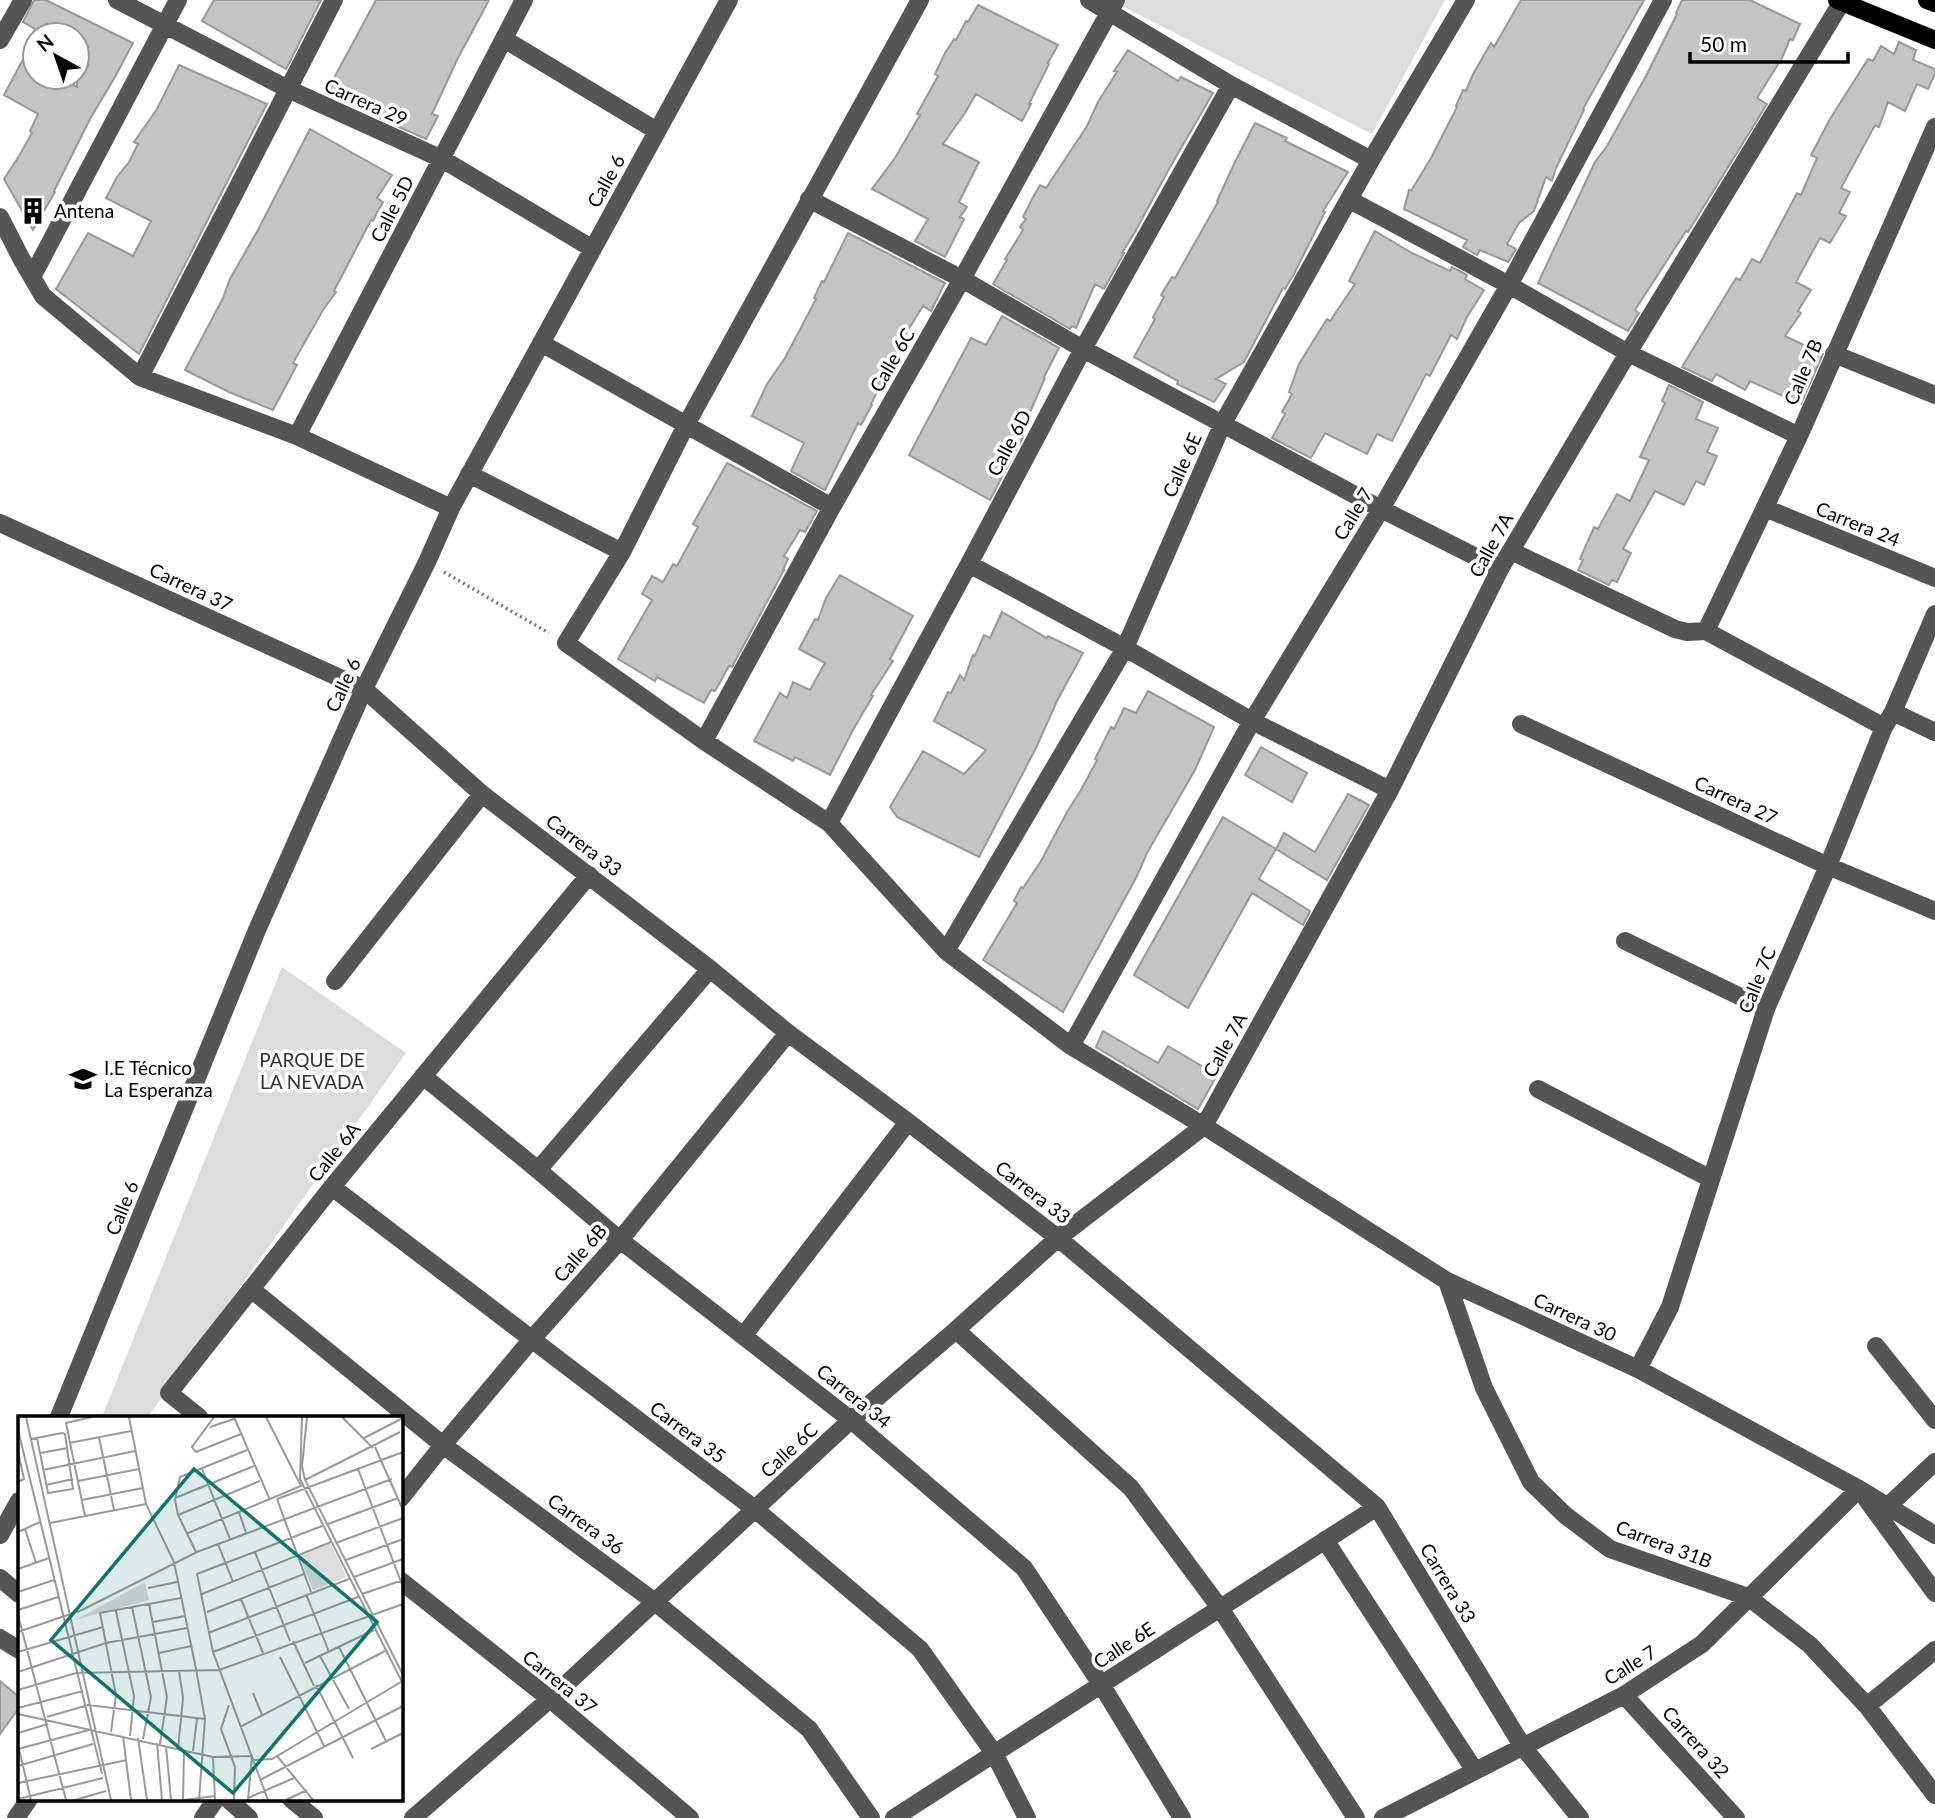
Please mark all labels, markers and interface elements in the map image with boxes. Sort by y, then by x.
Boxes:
north arrow [21,21,91,91]
scale bar [1690,21,1848,65]
text: N [32,29,58,56]
text: 50 m [1700,31,1747,56]
street label: Carrera 29 [321,73,411,130]
street label: Calle 6 [582,150,629,211]
street label: Calle 5D [365,172,418,246]
building icon: Antena [18,196,48,226]
place label: Antena [54,199,114,222]
street label: Calle 6C [864,324,919,396]
street label: Calle 7B [1778,335,1827,408]
street label: Calle 6D [982,406,1035,480]
street label: Calle 6E [1157,429,1206,501]
street label: Calle 7 [1328,483,1377,544]
street label: Carrera 24 [1813,496,1904,551]
street label: Calle 7A [1464,509,1518,581]
street label: Carrera 37 [146,557,236,616]
street label: Calle 6 [320,654,365,715]
street label: Carrera 27 [1691,770,1781,829]
street label: Carrera 33 [542,809,627,880]
street label: Calle 7C [1733,943,1780,1016]
street label: Calle 7A [1198,1009,1252,1081]
park label: PARQUE DE LA NEVADA [259,1048,365,1093]
place label: I.E Técnico La Esperanza [104,1056,213,1101]
school or university icon: I.E Técnico La Esperanza [68,1064,98,1094]
street label: Calle 6A [303,1117,365,1186]
street label: Carrera 33 [991,1155,1075,1228]
street label: Calle 6 [100,1177,143,1239]
street label: Calle 6B [548,1219,611,1286]
street label: Carrera 30 [1530,1287,1620,1346]
street label: Carrera 34 [813,1359,896,1432]
street label: Carrera 35 [646,1396,731,1467]
inset map [18,1416,402,1800]
street label: Calle 6C [755,1417,822,1482]
street label: Carrera 36 [544,1488,629,1559]
street label: Carrera 31B [1613,1515,1715,1572]
street label: Carrera 33 [1416,1539,1481,1627]
street label: Calle 6E [1089,1616,1159,1673]
street label: Calle 7 [1599,1640,1660,1689]
street label: Carrera 37 [519,1645,602,1718]
street label: Carrera 32 [1658,1701,1735,1782]

